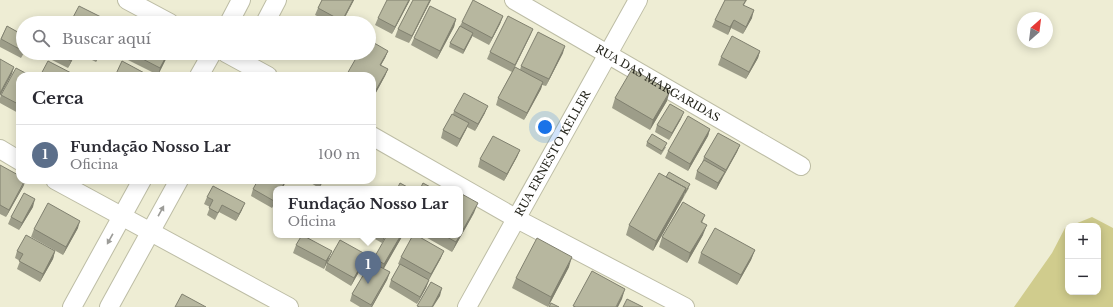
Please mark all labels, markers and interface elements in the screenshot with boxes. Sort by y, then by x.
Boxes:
north arrow [1017,12,1053,48]
search box [16,16,376,60]
icon: search [30,27,52,49]
text: Buscar aquí [62,29,151,48]
street label: RUA DAS MARGARIDAS [593,41,723,125]
text: Cerca [32,88,84,109]
street label: RUA ERNESTO KELLER [512,88,593,219]
your location [535,117,555,137]
text: Fundação Nosso Lar [70,137,231,156]
text: 1 [42,146,48,163]
text: 100 m [318,146,360,163]
text: Oficina [70,156,118,173]
popup [273,186,463,238]
text: Fundação Nosso Lar [288,194,448,213]
one-way arrow [158,205,165,217]
text: Oficina [288,213,336,230]
map controls [1065,223,1101,295]
button: + [1065,223,1101,259]
one-way arrow [106,233,113,245]
pin: 1 [355,251,381,284]
button: − [1065,259,1101,295]

